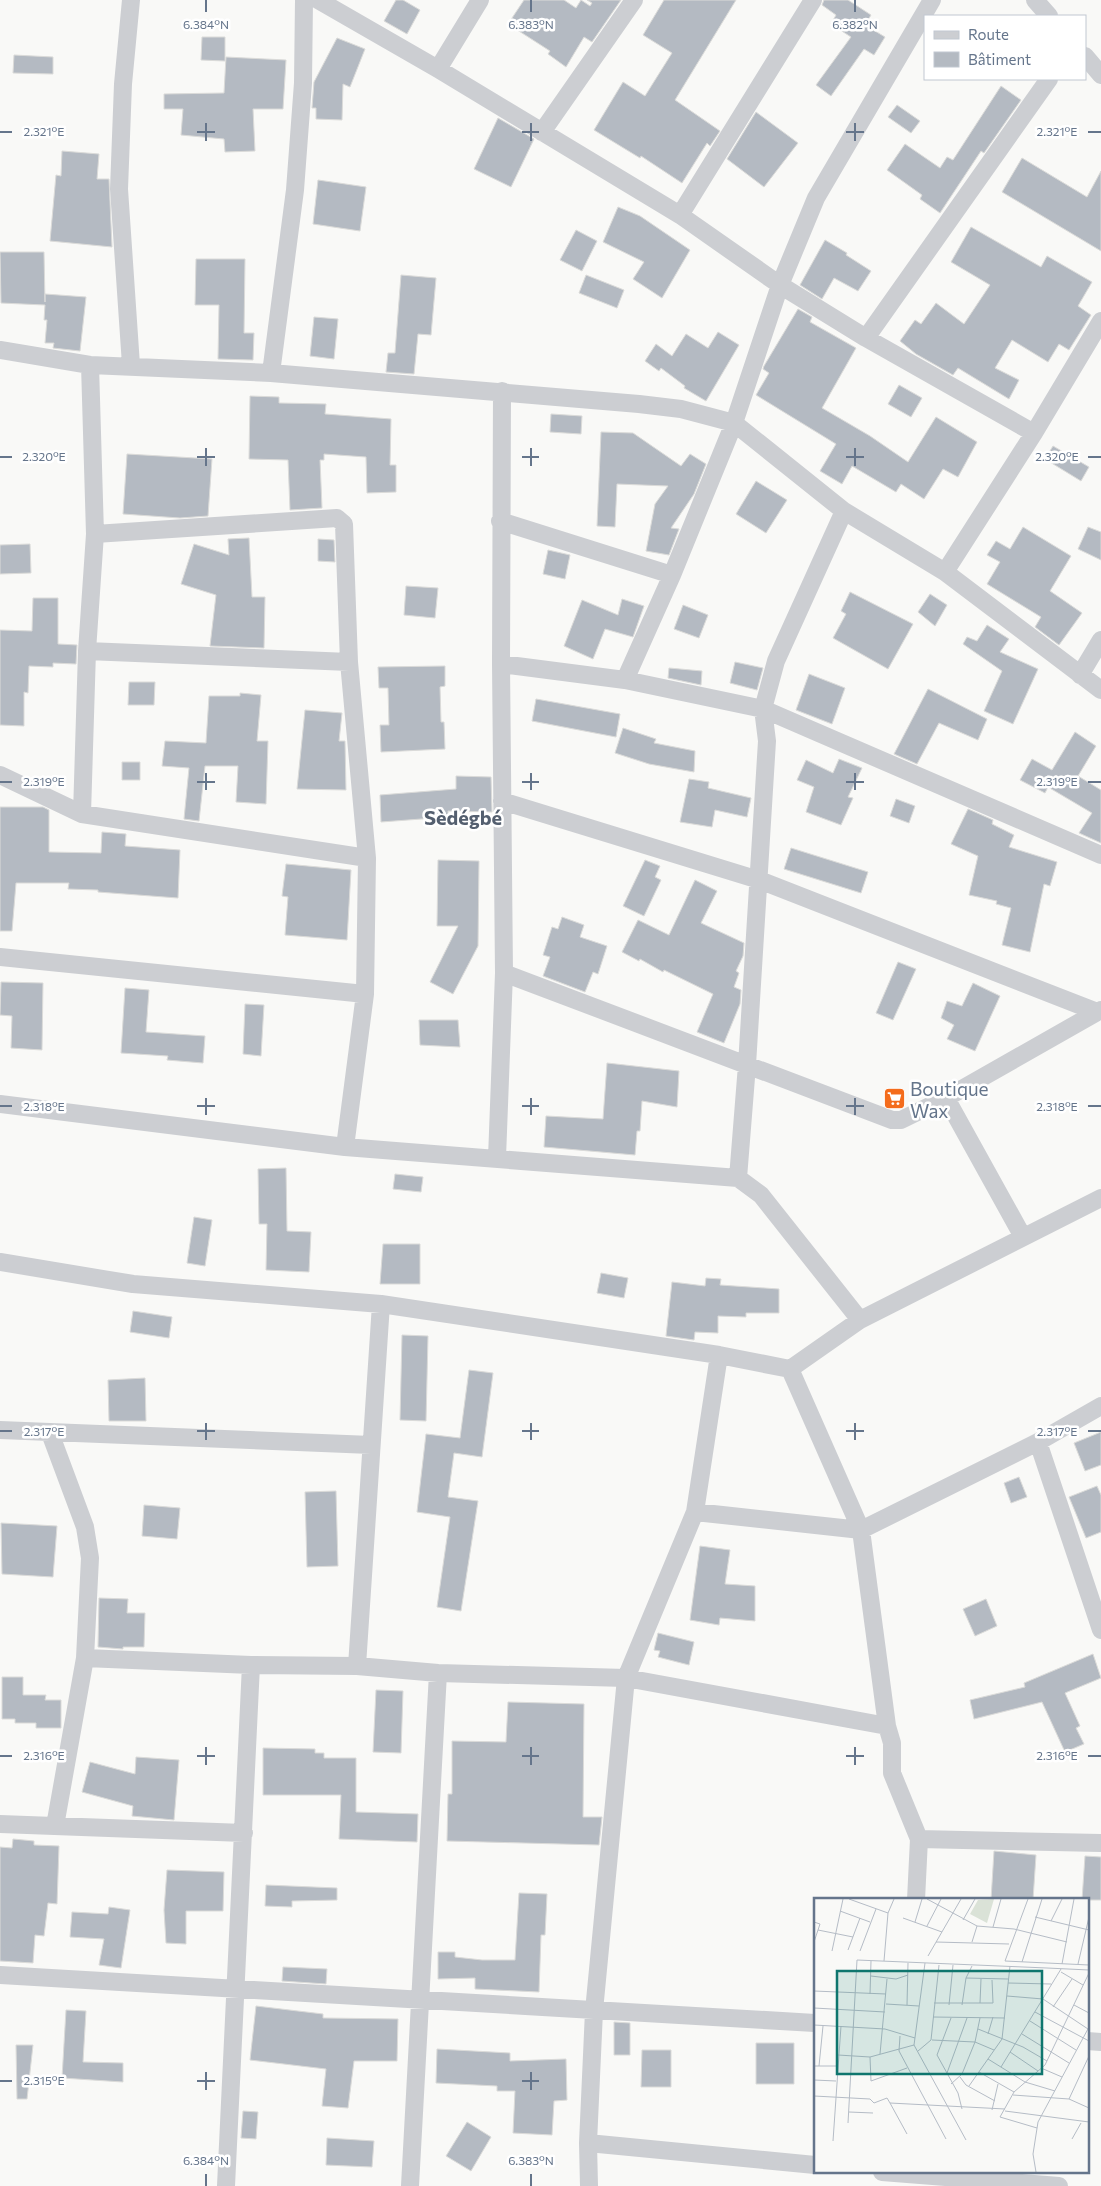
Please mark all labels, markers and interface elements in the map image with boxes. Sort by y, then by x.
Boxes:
legend [924,15,1086,80]
text: 6.384°N [183,17,229,31]
text: 6.383°N [508,17,554,31]
text: 6.382°N [832,17,878,31]
text: Route [968,25,1009,43]
text: Bâtiment [968,50,1031,68]
text: 2.321°E [24,124,64,138]
text: 2.321°E [1037,124,1077,138]
text: 2.320°E [22,449,66,463]
text: 2.320°E [1035,449,1079,463]
text: 2.319°E [23,774,65,788]
text: 2.319°E [1036,774,1078,788]
district label: Sèdégbé [424,805,502,829]
place label: Boutique Wax [910,1077,989,1122]
supermarket icon: Boutique Wax [882,1087,906,1111]
text: 2.318°E [23,1099,65,1113]
text: 2.318°E [1036,1099,1078,1113]
text: 2.317°E [24,1424,64,1438]
text: 2.317°E [1037,1424,1077,1438]
text: 2.316°E [23,1748,65,1762]
text: 2.316°E [1036,1748,1078,1762]
inset map [814,1898,1088,2174]
text: 2.315°E [23,2073,65,2087]
text: 6.384°N [183,2153,229,2167]
text: 6.383°N [508,2153,554,2167]

